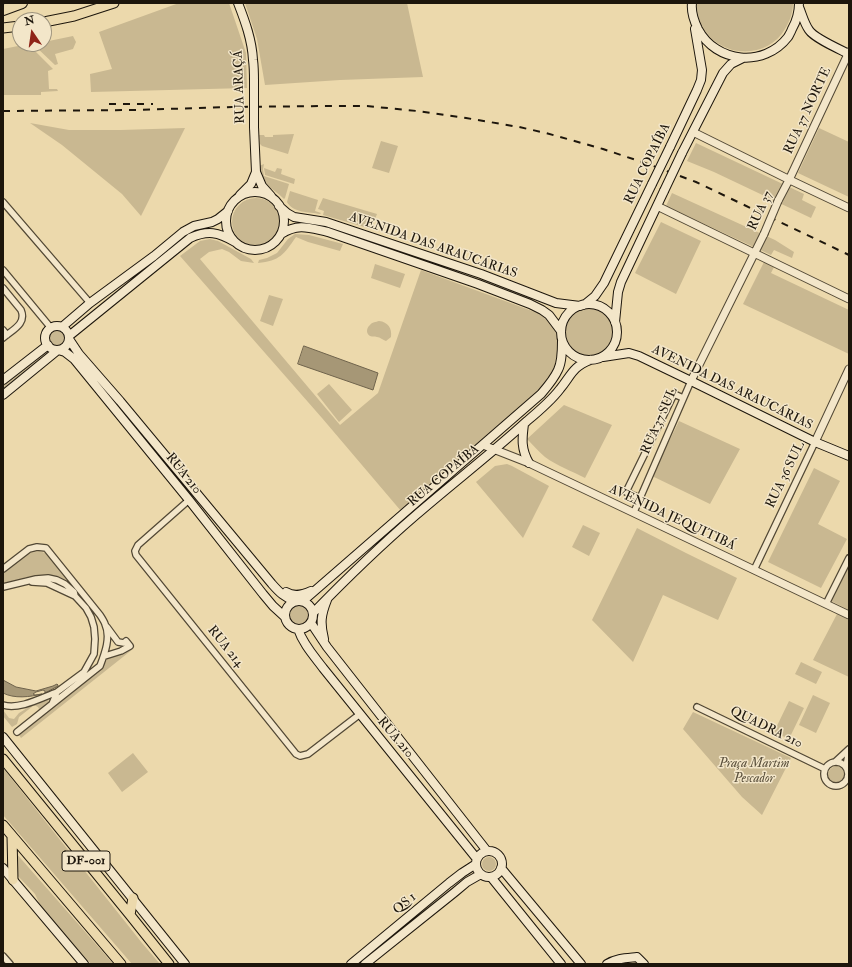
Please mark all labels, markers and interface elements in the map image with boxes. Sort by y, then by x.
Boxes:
north arrow [12,12,52,52]
text: N [23,13,36,28]
street label: RUA ARAÇÁ [231,50,249,124]
street label: RUA 37 NORTE [781,65,835,157]
street label: RUA COPAÍBA [622,121,674,207]
street label: RUA 37 [745,189,777,233]
street label: AVENIDA DAS ARAUCÁRIAS [347,210,519,282]
street label: AVENIDA DAS ARAUCÁRIAS [649,342,815,434]
street label: RUA 37 SUL [638,385,682,457]
street label: RUA 36 SUL [763,439,809,511]
street label: RUA COPAÍBA [405,442,483,510]
street label: RUA 210 [162,450,204,498]
street label: AVENIDA JEQUITIBÁ [606,482,738,554]
street label: RUA 214 [204,623,246,671]
street label: QUADRA 210 [727,704,805,752]
street label: RUA 210 [374,714,416,762]
park label: Praça Martim Pescador [719,756,789,787]
road number: DF-001 [62,851,110,871]
street label: QS 1 [390,890,420,918]

